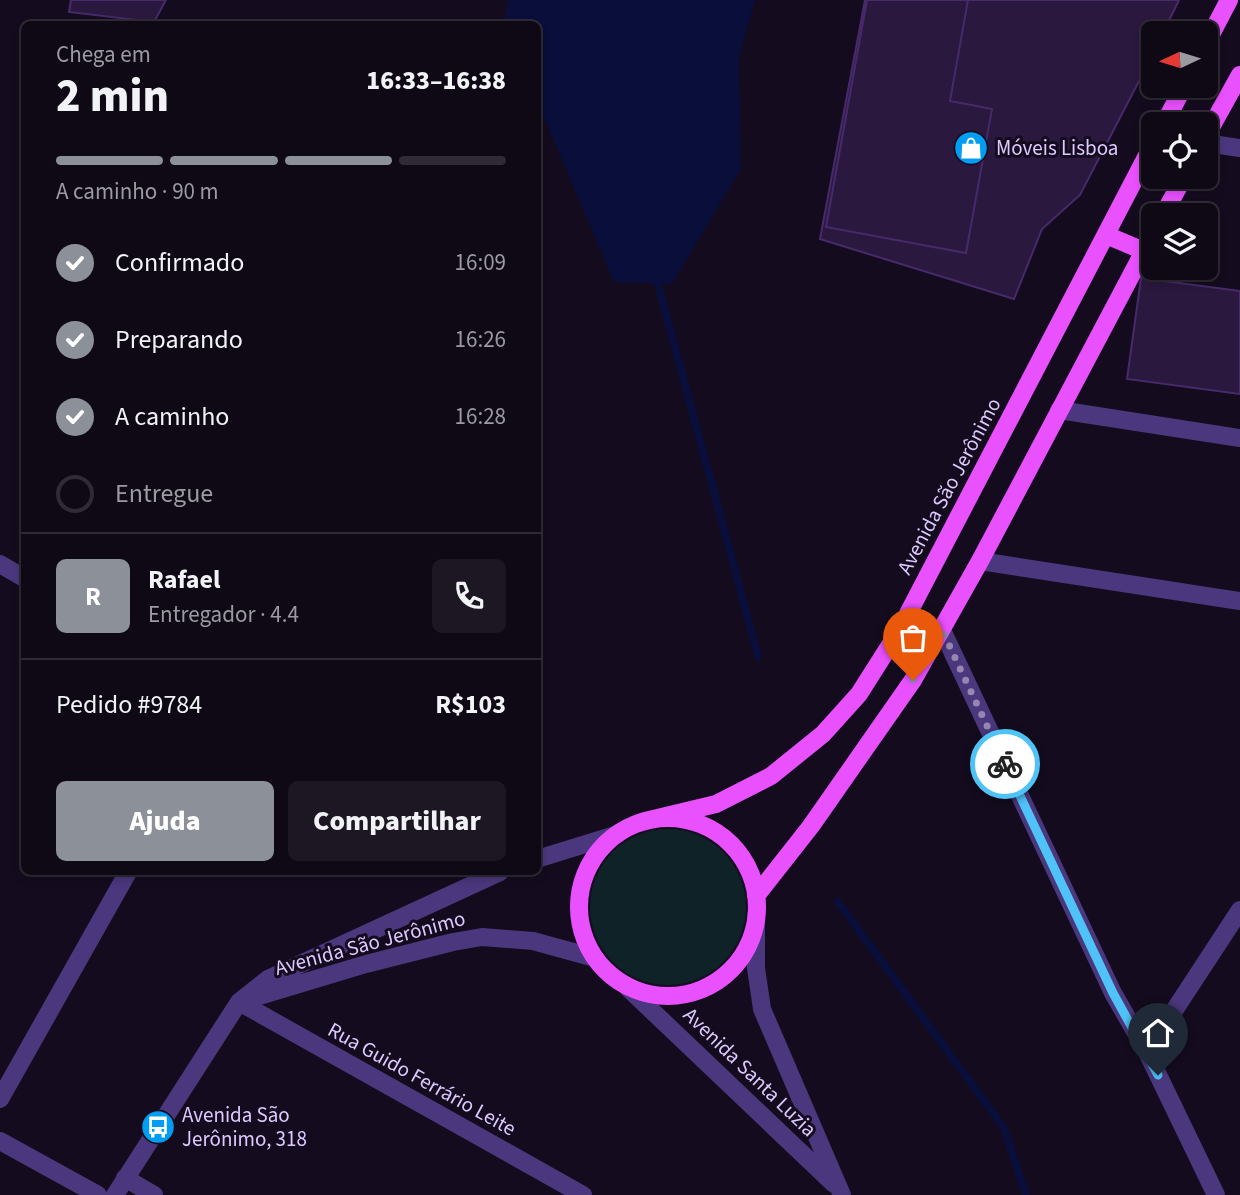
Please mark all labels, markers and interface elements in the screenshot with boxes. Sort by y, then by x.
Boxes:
north arrow [1141,21,1218,98]
map controls [1141,21,1218,280]
text: Chega em [56,38,151,71]
text: 16:33–16:38 [366,62,506,99]
text: 2 min [56,64,169,129]
button: locate [1141,112,1218,189]
shop icon: Móveis Lisboa [952,129,990,167]
place label: Móveis Lisboa [996,133,1118,163]
text: A caminho · 90 m [56,175,219,208]
button: layers [1141,203,1218,280]
icon: check [56,244,94,282]
text: Confirmado [115,244,244,281]
text: 16:09 [455,246,506,279]
icon: check [56,321,94,359]
text: Preparando [115,321,243,358]
text: 16:26 [455,323,506,356]
street label: Avenida São Jerônimo [890,392,1008,580]
icon: check [56,398,94,436]
text: A caminho [115,398,229,435]
text: 16:28 [455,400,506,433]
text: Entregue [115,475,213,512]
button: phone [432,559,506,633]
text: Rafael [148,561,220,598]
text: R [85,578,101,615]
text: Entregador · 4.4 [148,598,299,631]
pin [883,608,943,680]
icon: bag [894,619,932,657]
text: Pedido #9784 [56,686,202,723]
text: R$103 [435,686,506,723]
courier [970,729,1040,799]
icon: bike [986,745,1024,783]
button: Ajuda [56,781,274,861]
button: Compartilhar [288,781,506,861]
street label: Avenida São Jerônimo [271,903,469,983]
street label: Avenida Santa Luzia [677,1000,823,1144]
pin [1128,1003,1188,1075]
icon: home [1139,1014,1177,1052]
street label: Rua Guido Ferrário Leite [322,1015,522,1143]
place label: Avenida São Jerônimo, 318 [182,1100,307,1154]
bus stop icon: Avenida São Jerônimo, 318 [139,1108,177,1146]

